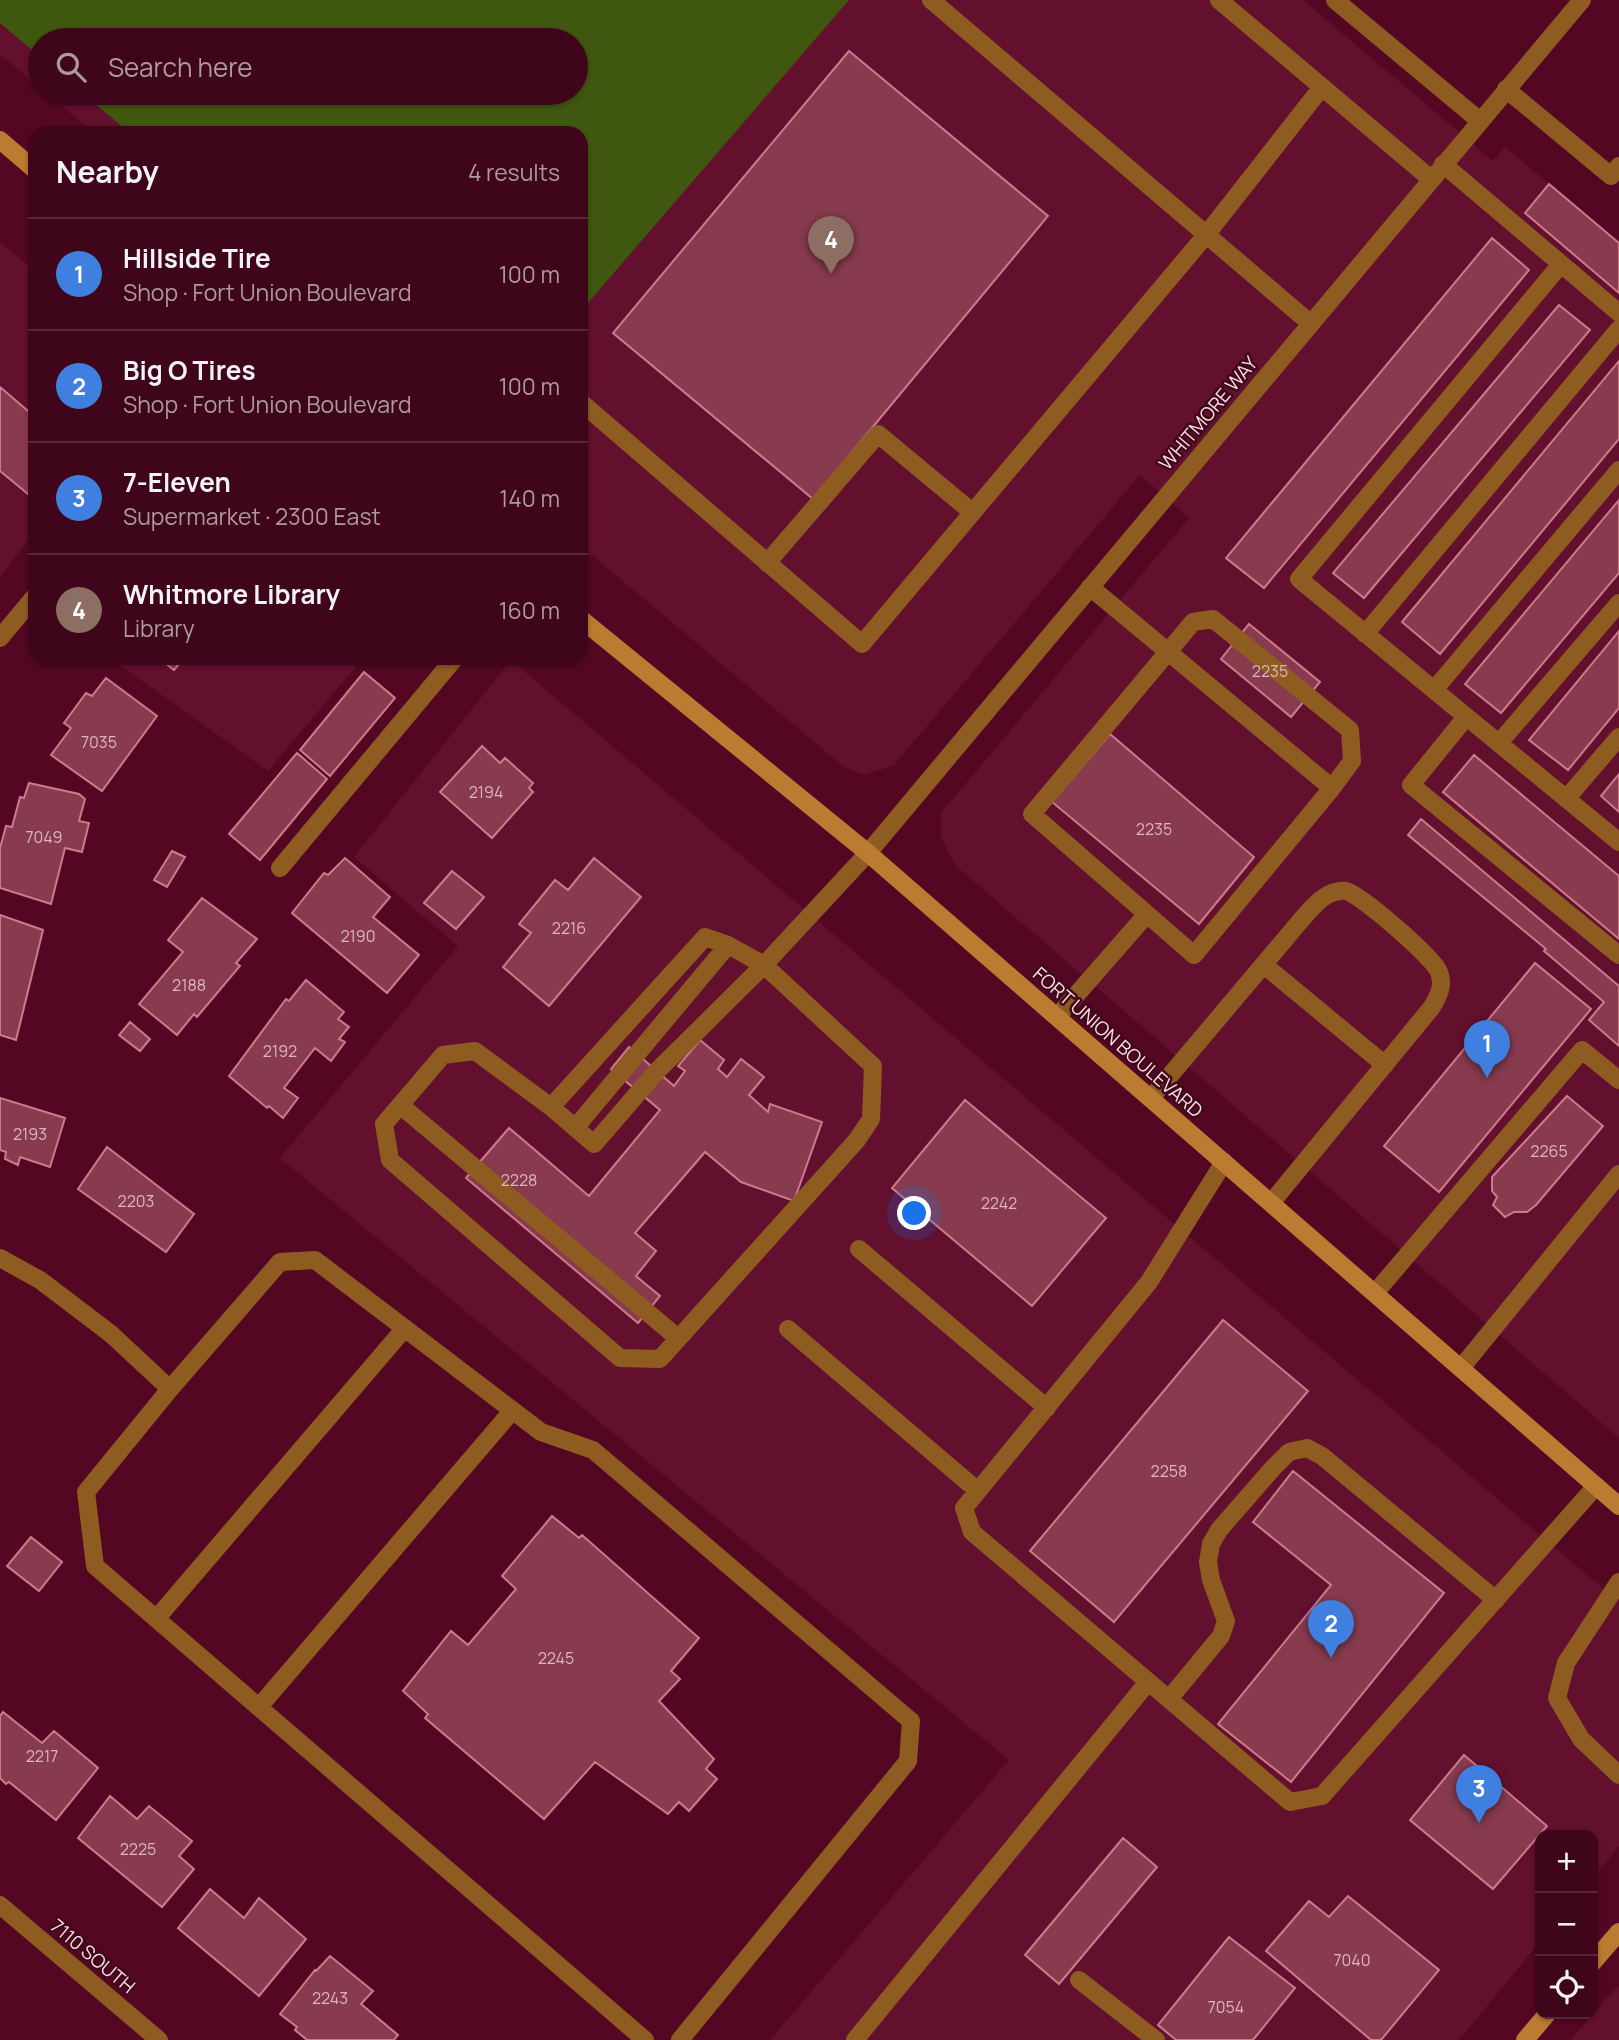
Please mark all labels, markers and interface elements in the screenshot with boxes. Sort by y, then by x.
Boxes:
search box [28,28,588,105]
icon: search [52,48,90,86]
text: Search here [108,49,253,85]
text: Nearby [56,151,159,192]
text: 4 results [468,156,560,188]
pin: 4 [808,216,854,274]
text: Hillside Tire [123,240,271,276]
text: 1 [74,258,84,290]
text: 100 m [499,258,560,290]
text: Shop · Fort Union Boulevard [123,276,412,308]
street label: WHITMORE WAY [1153,350,1263,475]
text: Big O Tires [123,352,256,388]
text: 2 [72,370,86,402]
text: 100 m [499,370,560,402]
text: Shop · Fort Union Boulevard [123,388,412,420]
text: 7-Eleven [123,464,231,500]
text: 3 [72,482,86,514]
text: 140 m [499,482,560,514]
text: Supermarket · 2300 East [123,500,381,532]
text: Whitmore Library [123,576,340,612]
text: 4 [72,594,86,626]
text: 160 m [499,594,560,626]
text: Library [123,612,195,644]
house number: 2235 [1252,660,1288,682]
house number: 7035 [81,731,117,753]
house number: 2194 [469,781,503,803]
house number: 2235 [1136,818,1172,840]
house number: 7049 [26,826,63,848]
house number: 2216 [552,917,586,939]
house number: 2190 [340,925,376,947]
street label: FORT UNION BOULEVARD [1027,961,1209,1123]
house number: 2188 [172,974,206,996]
pin: 1 [1464,1020,1510,1078]
house number: 2192 [263,1040,297,1062]
house number: 2193 [13,1123,47,1145]
house number: 2265 [1530,1140,1568,1162]
house number: 2228 [501,1169,537,1191]
house number: 2203 [118,1190,154,1212]
house number: 2242 [981,1192,1017,1214]
your location [897,1196,931,1230]
house number: 2258 [1151,1460,1187,1482]
pin: 2 [1308,1600,1354,1658]
house number: 2245 [538,1647,574,1669]
house number: 2217 [26,1745,58,1767]
pin: 3 [1456,1765,1502,1823]
map controls [1535,1830,1598,2019]
button: + [1535,1830,1598,1893]
house number: 2225 [120,1838,156,1860]
button: − [1535,1893,1598,1956]
street label: 7110 SOUTH [45,1913,141,1999]
house number: 7040 [1334,1949,1370,1971]
button: locate [1535,1956,1598,2019]
house number: 2243 [312,1987,348,2009]
house number: 7054 [1208,1996,1244,2018]

